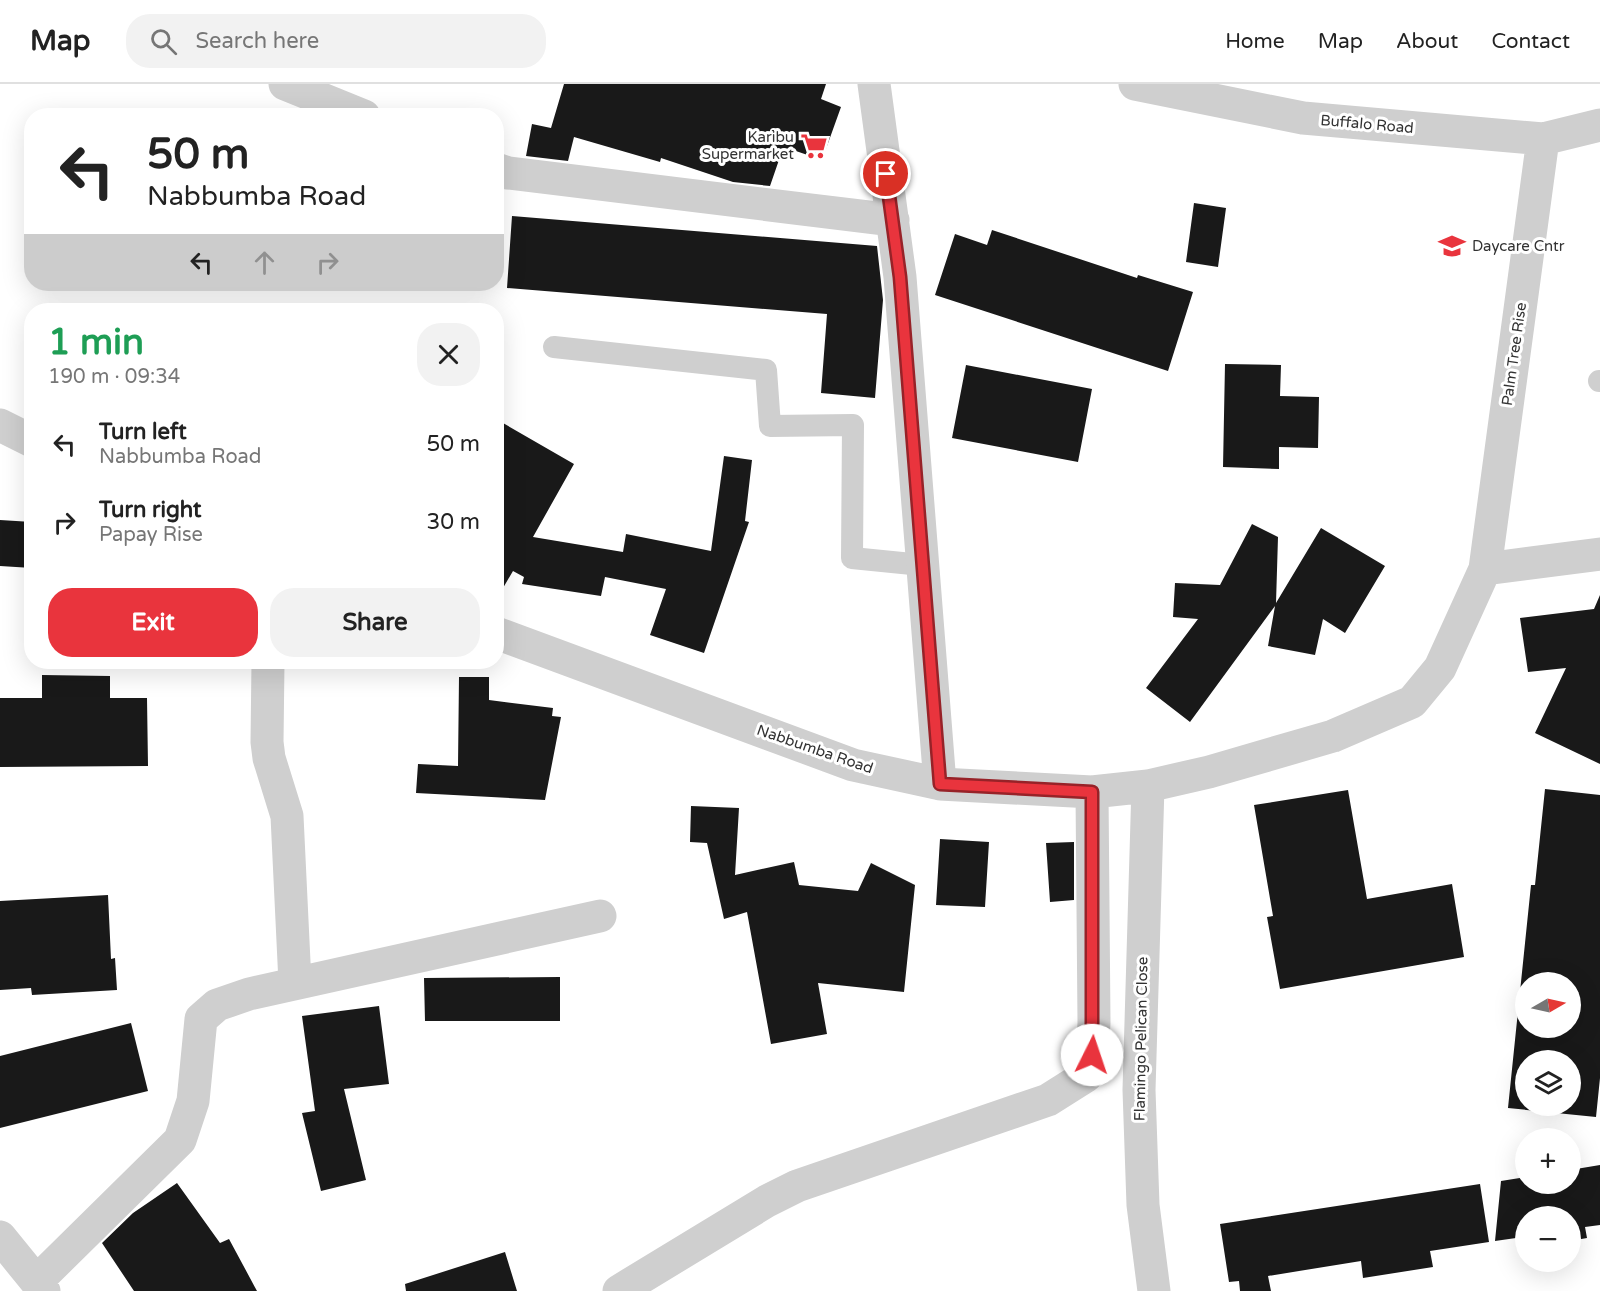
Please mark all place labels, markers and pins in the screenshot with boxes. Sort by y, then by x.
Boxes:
place label: Karibu Supermarket [702,128,794,163]
supermarket icon: Karibu Supermarket [799,131,829,161]
pin [860,148,911,199]
school or university icon: Daycare Cntr [1437,231,1467,261]
place label: Daycare Cntr [1472,237,1565,255]

